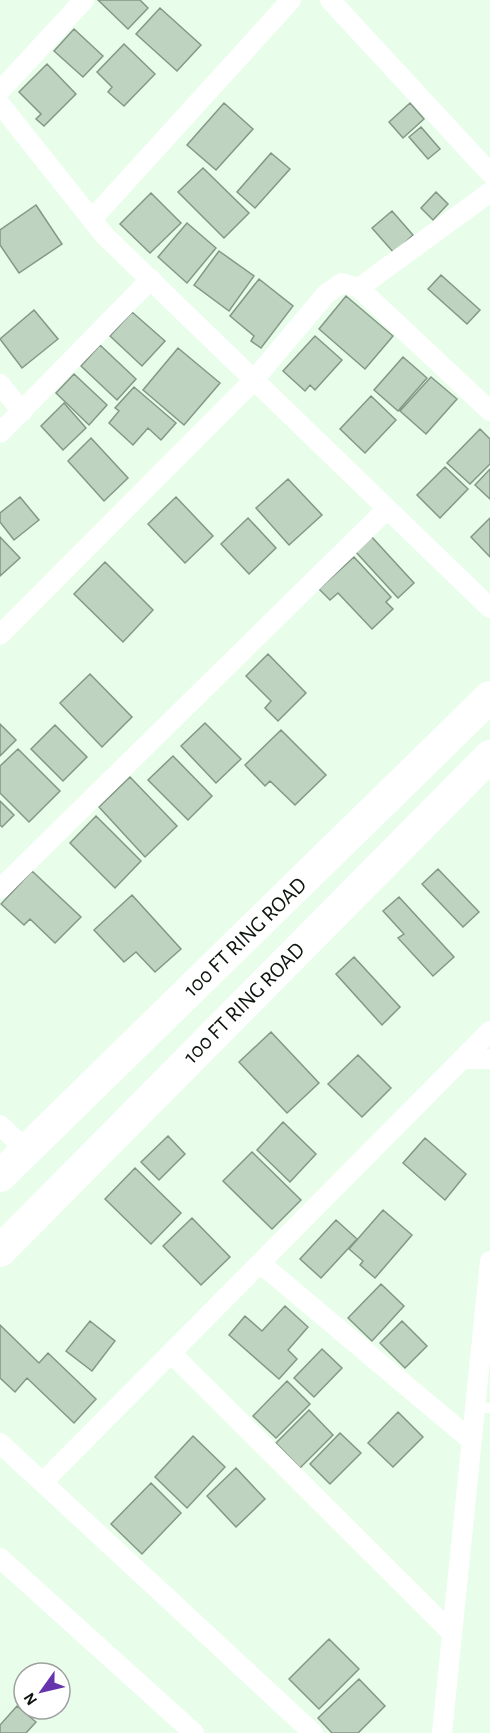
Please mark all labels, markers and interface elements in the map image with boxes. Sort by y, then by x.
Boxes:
street label: 100 FT RING ROAD [178,872,312,1002]
street label: 100 FT RING ROAD [178,937,310,1069]
north arrow [12,1661,72,1721]
text: N [21,1690,40,1708]

